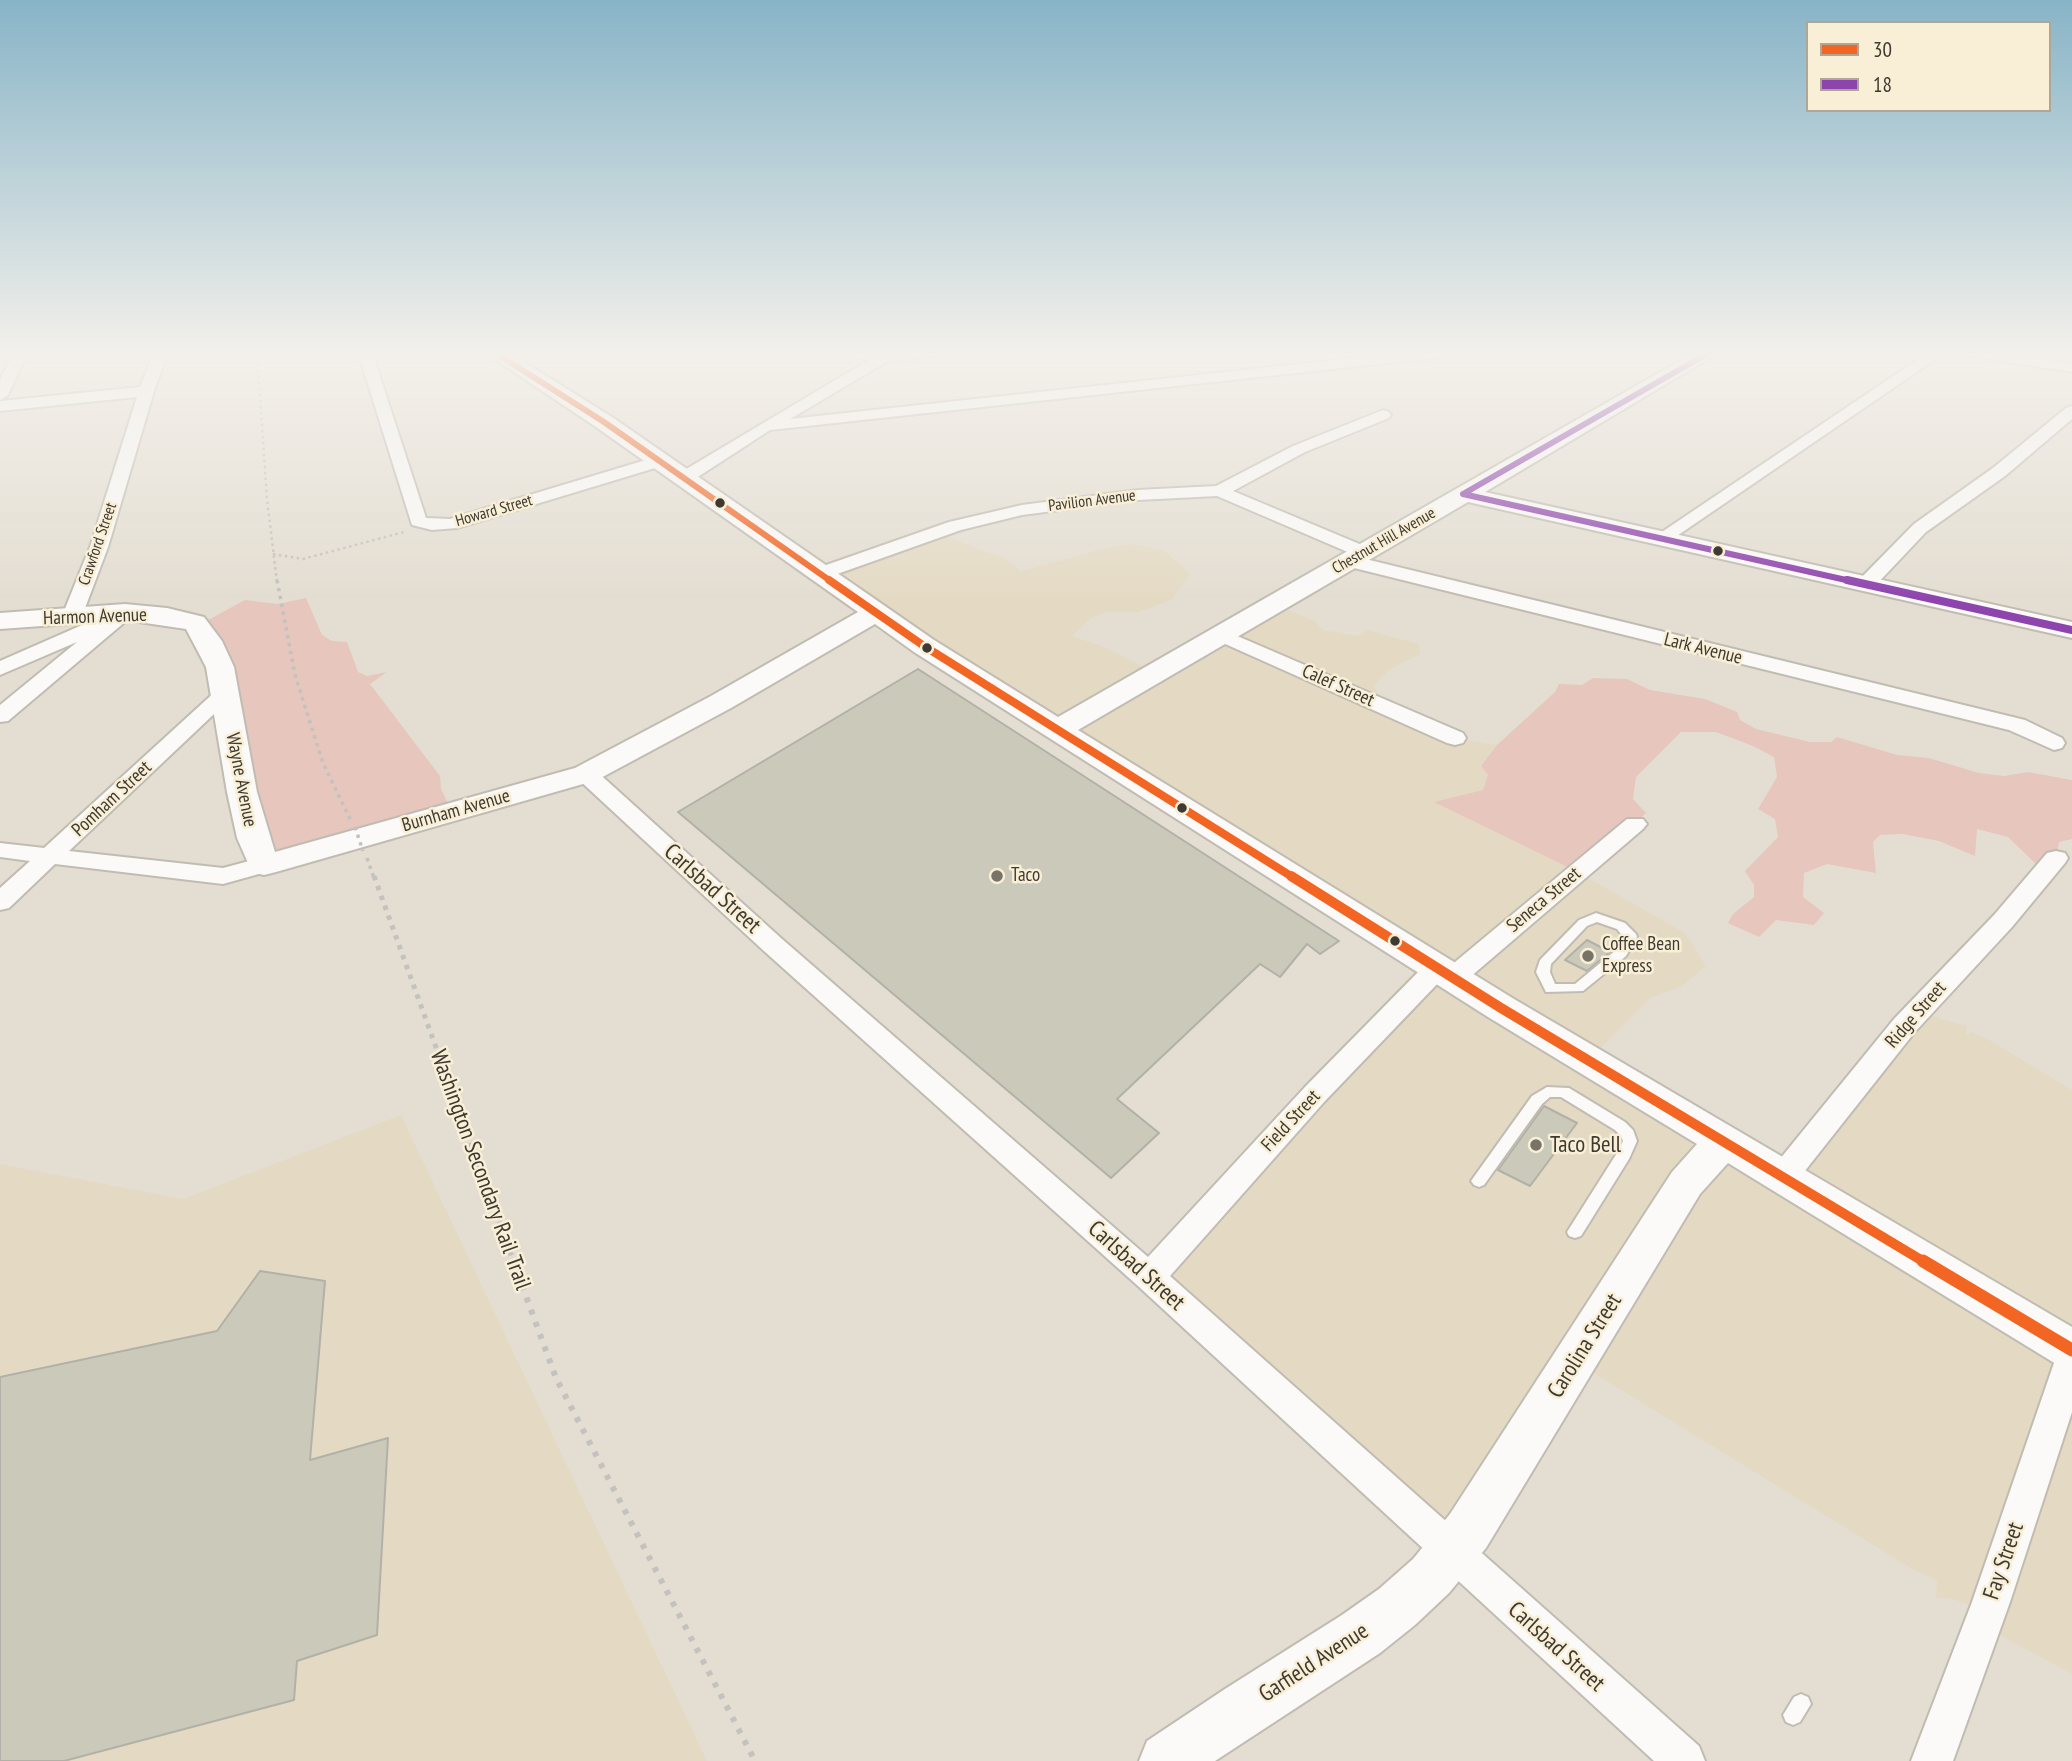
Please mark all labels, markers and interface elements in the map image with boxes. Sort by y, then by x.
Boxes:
legend [1806,21,2051,112]
text: 30 [1873,36,1892,63]
text: 18 [1873,71,1892,98]
street label: Pavilion Avenue [1047,486,1137,516]
street label: Howard Street [453,491,535,531]
unlabelled marker [713,496,727,510]
street label: Crawford Street [75,500,121,588]
street label: Chestnut Hill Avenue [1329,504,1439,578]
unlabelled marker [1711,544,1725,558]
street label: Harmon Avenue [43,604,147,630]
street label: Lark Avenue [1661,628,1745,670]
unlabelled marker [920,641,934,655]
street label: Calef Street [1298,660,1378,712]
street label: Wayne Avenue [221,731,261,829]
street label: Pomham Street [68,756,156,842]
street label: Burnham Avenue [399,785,513,837]
unlabelled marker [1175,801,1189,815]
street label: Carlsbad Street [658,838,766,940]
street label: Seneca Street [1502,862,1586,938]
place label: Taco [1011,865,1040,887]
marker: Taco [989,868,1005,884]
unlabelled marker [1388,934,1402,948]
place label: Coffee Bean Express [1602,934,1680,978]
marker: Coffee Bean Express [1580,948,1596,964]
street label: Ridge Street [1881,977,1951,1053]
street label: Washington Secondary Rail Trail [424,1046,536,1294]
street label: Field Street [1257,1085,1325,1157]
place label: Taco Bell [1550,1131,1621,1159]
marker: Taco Bell [1528,1137,1544,1153]
street label: Carlsbad Street [1082,1215,1190,1317]
street label: Carolina Street [1542,1289,1628,1403]
street label: Fay Street [1978,1519,2030,1603]
street label: Carlsbad Street [1502,1596,1610,1698]
street label: Garfield Avenue [1254,1617,1374,1709]

